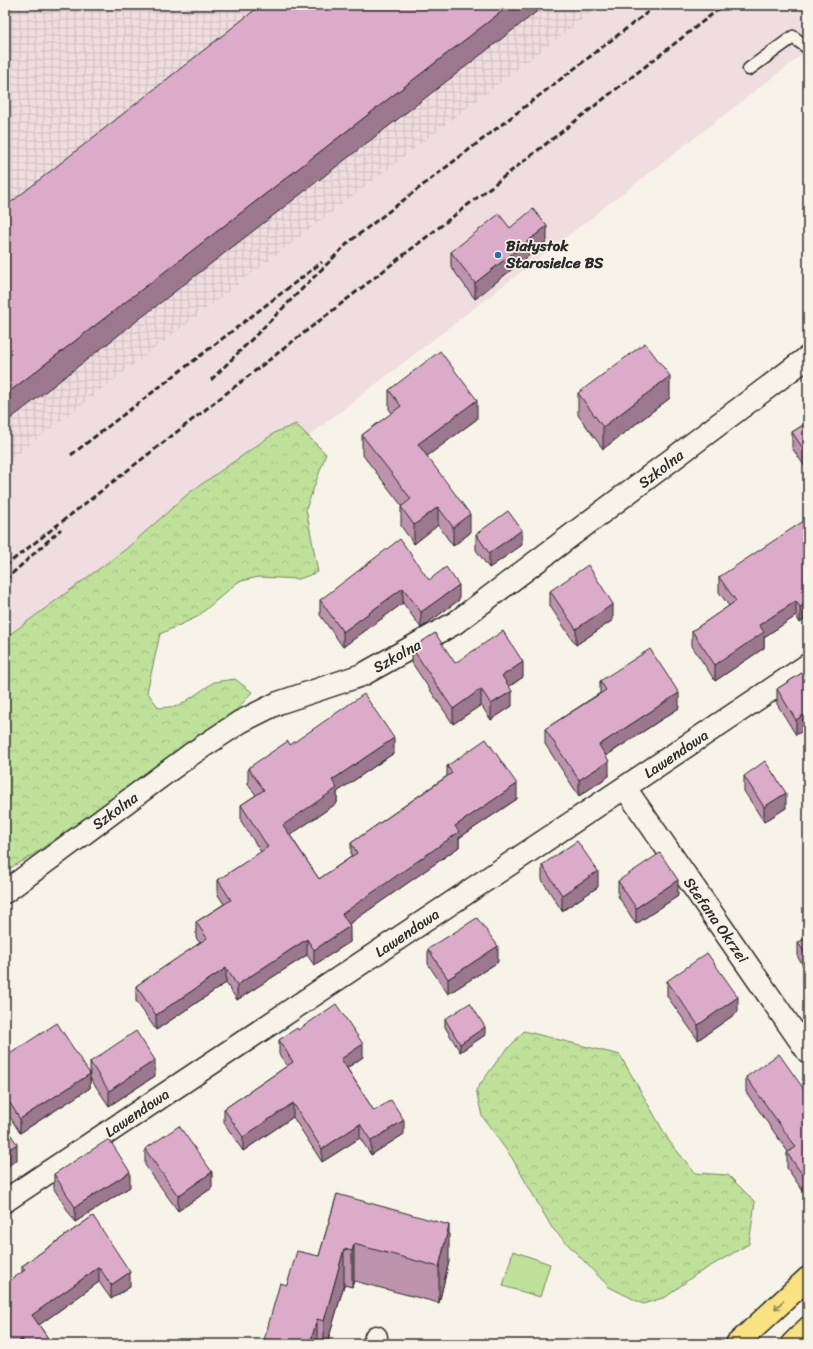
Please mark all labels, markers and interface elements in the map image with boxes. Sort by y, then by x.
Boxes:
place label: Białystok Starosielce BS [505,233,604,276]
marker: Białystok Starosielce BS [493,250,503,260]
street label: Szkolna [632,443,690,495]
street label: Szkolna [368,632,426,680]
street label: Lawendowa [638,722,714,785]
street label: Szkolna [86,785,144,837]
street label: Stefana Okrzei [677,872,756,969]
street label: Lawendowa [369,901,445,964]
street label: Lawendowa [99,1081,175,1144]
one-way arrow [774,1300,784,1309]

